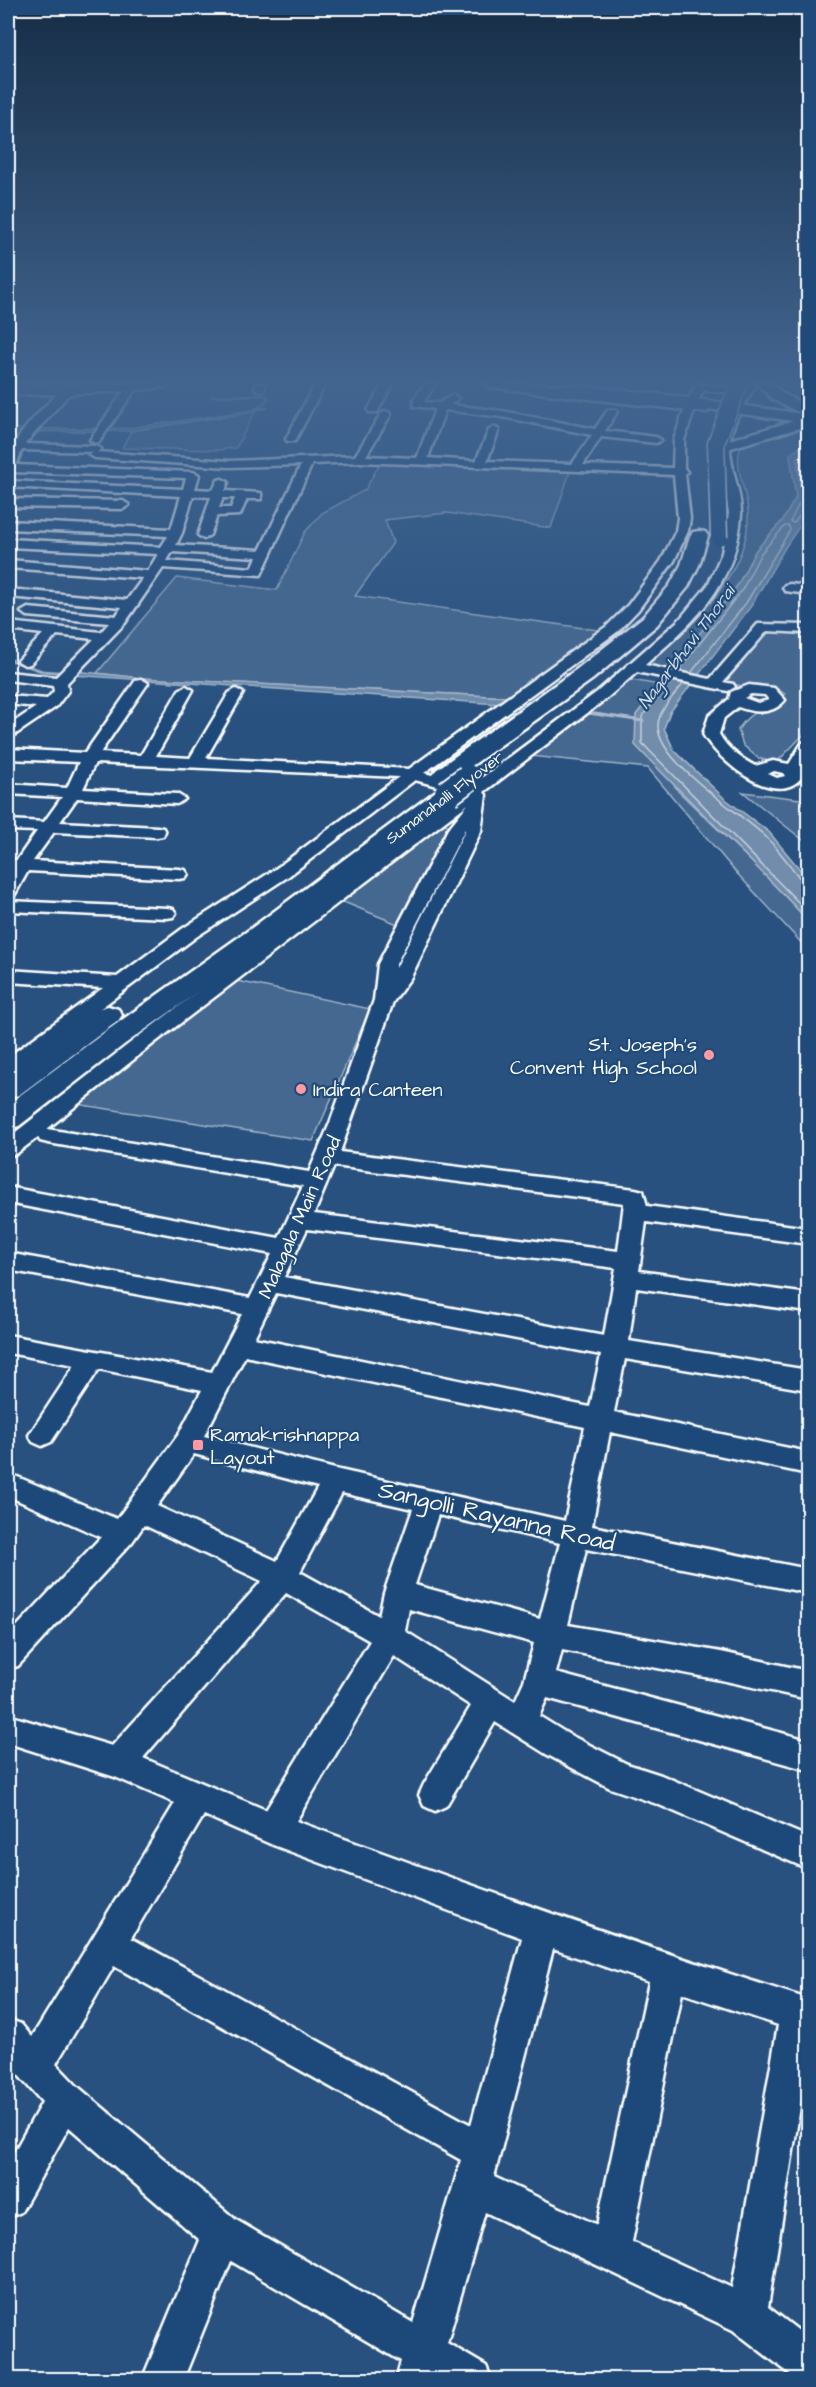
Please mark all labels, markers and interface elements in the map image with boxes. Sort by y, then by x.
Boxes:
water label: Nagarbhavi Thorai [632,579,743,715]
street label: Sumanahalli Flyover [381,746,509,850]
place label: St. Joseph's Convent High School [510,1031,697,1083]
marker: St. Joseph's Convent High School [702,1048,716,1062]
place label: Indira Canteen [313,1076,443,1104]
marker: Indira Canteen [294,1082,308,1096]
street label: Malagala Main Road [251,1132,349,1304]
place label: Ramakrishnappa Layout [210,1421,359,1473]
marker: Ramakrishnappa Layout [191,1438,205,1452]
street label: Sangolli Rayanna Road [375,1473,618,1562]

